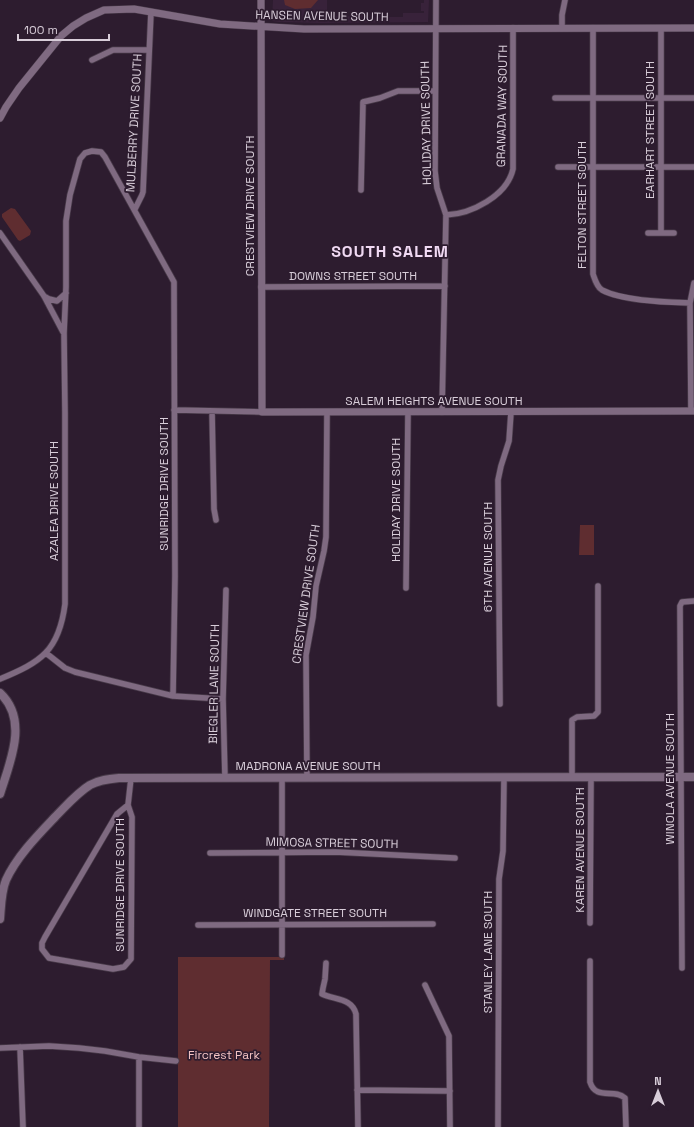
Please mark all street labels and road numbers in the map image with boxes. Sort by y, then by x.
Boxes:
street label: HANSEN AVENUE SOUTH [255,7,389,25]
street label: GRANADA WAY SOUTH [493,45,511,167]
street label: MULBERRY DRIVE SOUTH [122,53,146,193]
street label: HOLIDAY DRIVE SOUTH [417,61,435,185]
street label: EARHART STREET SOUTH [642,61,658,199]
street label: CRESTVIEW DRIVE SOUTH [242,136,258,276]
street label: FELTON STREET SOUTH [574,141,590,269]
street label: DOWNS STREET SOUTH [289,268,417,284]
street label: SALEM HEIGHTS AVENUE SOUTH [345,393,523,409]
street label: SUNRIDGE DRIVE SOUTH [156,417,172,551]
street label: HOLIDAY DRIVE SOUTH [388,438,404,562]
street label: AZALEA DRIVE SOUTH [46,441,62,561]
street label: 6TH AVENUE SOUTH [480,502,496,612]
street label: CRESTVIEW DRIVE SOUTH [288,523,324,665]
street label: BIEGLER LANE SOUTH [205,624,223,744]
street label: WINOLA AVENUE SOUTH [662,713,678,845]
street label: MADRONA AVENUE SOUTH [236,758,381,774]
street label: KAREN AVENUE SOUTH [572,787,588,913]
street label: SUNRIDGE DRIVE SOUTH [112,818,128,952]
street label: MIMOSA STREET SOUTH [265,834,399,852]
street label: STANLEY LANE SOUTH [480,891,496,1013]
street label: WINDGATE STREET SOUTH [243,905,387,921]

